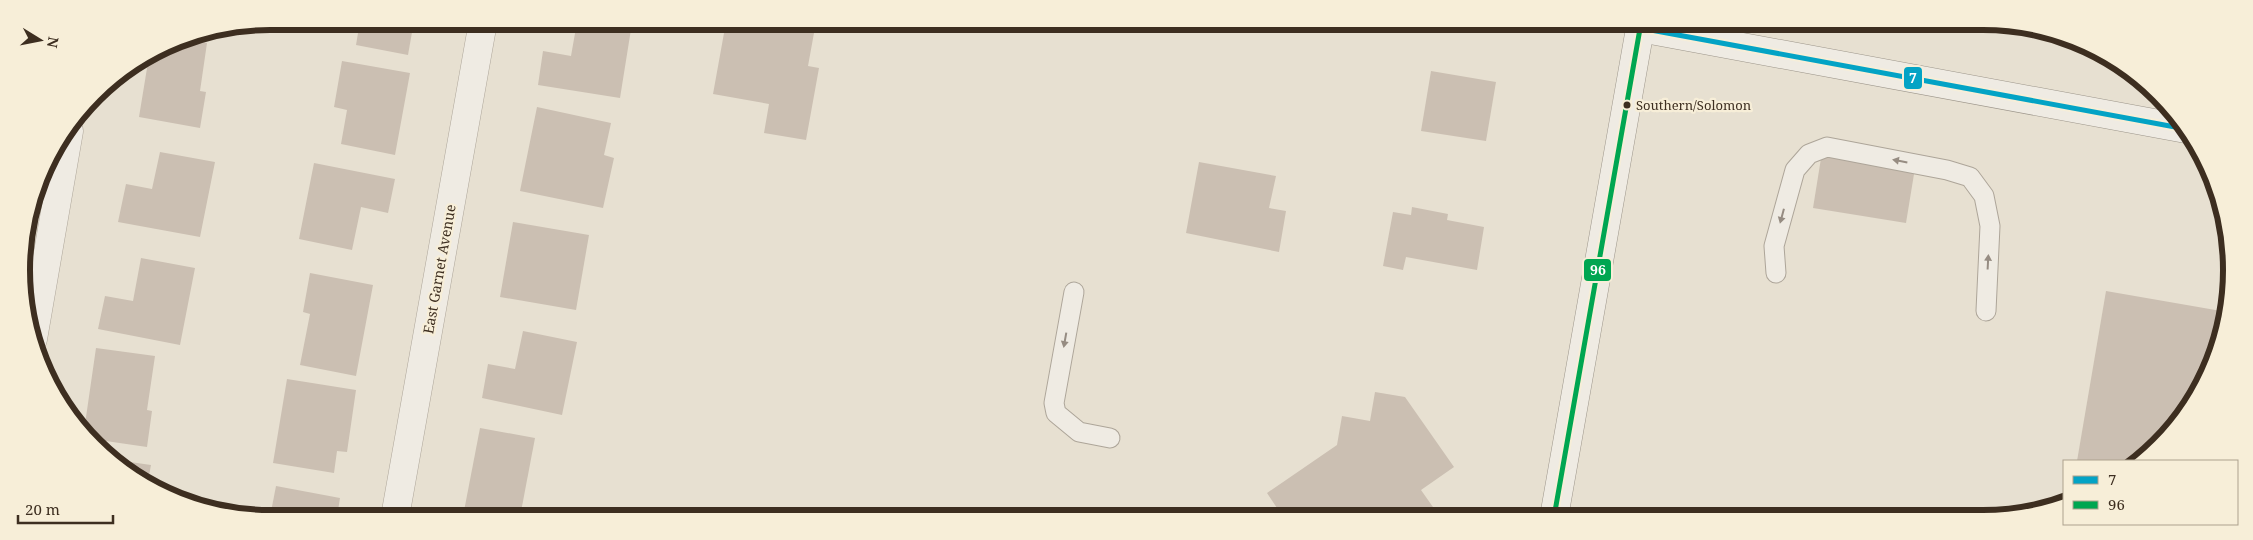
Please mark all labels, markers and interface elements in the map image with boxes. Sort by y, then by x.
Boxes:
north arrow [15,15,65,65]
text: N [43,35,64,49]
line badge: 7 [1903,66,1923,90]
text: 7 [1909,68,1917,87]
place label: Southern/Solomon [1636,96,1752,114]
marker: Southern/Solomon [1622,100,1632,110]
one-way arrow [1893,157,1908,165]
street label: East Garnet Avenue [418,203,460,335]
one-way arrow [1778,209,1786,224]
one-way arrow [1985,254,1993,270]
line badge: 96 [1583,258,1612,282]
text: 96 [1590,260,1606,279]
one-way arrow [1061,333,1069,349]
legend [2063,460,2238,525]
text: 7 [2108,469,2116,489]
scale bar [18,492,112,524]
text: 96 [2108,494,2125,514]
text: 20 m [25,499,60,519]

